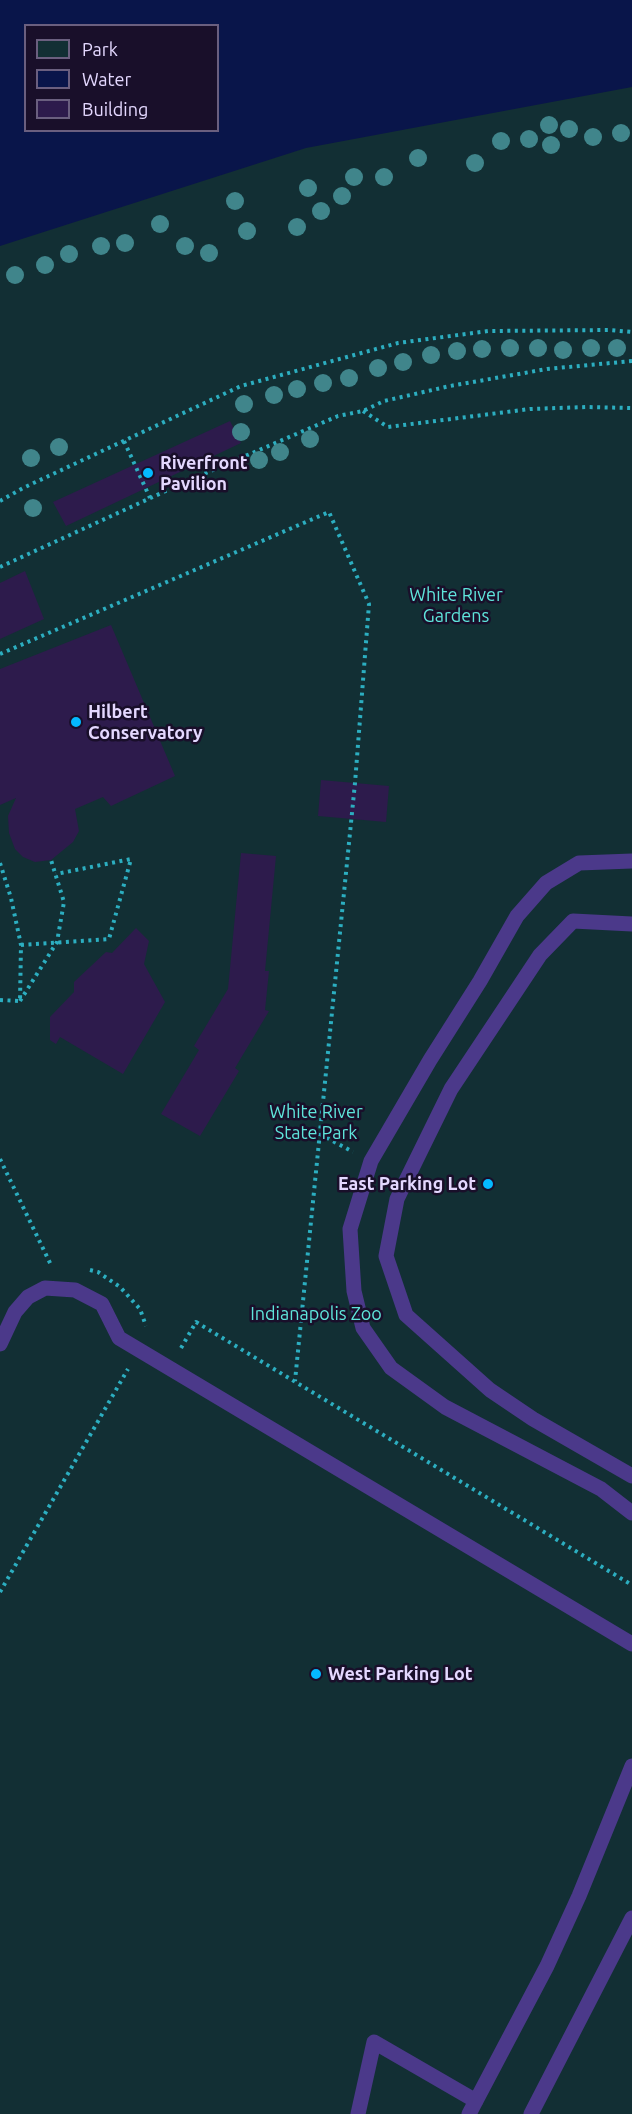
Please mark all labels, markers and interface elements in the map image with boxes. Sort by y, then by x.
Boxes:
legend [24,24,219,132]
text: Park [82,39,118,59]
text: Water [82,69,131,89]
text: Building [82,99,148,119]
place label: Riverfront Pavilion [160,452,248,494]
marker: Riverfront Pavilion [141,466,155,480]
park label: White River Gardens [409,584,503,626]
place label: Hilbert Conservatory [88,701,203,744]
marker: Hilbert Conservatory [69,715,83,729]
park label: White River State Park [269,1101,363,1144]
place label: East Parking Lot [338,1173,476,1195]
marker: East Parking Lot [481,1177,495,1191]
park label: Indianapolis Zoo [250,1303,382,1325]
place label: West Parking Lot [328,1663,473,1685]
marker: West Parking Lot [309,1667,323,1681]

